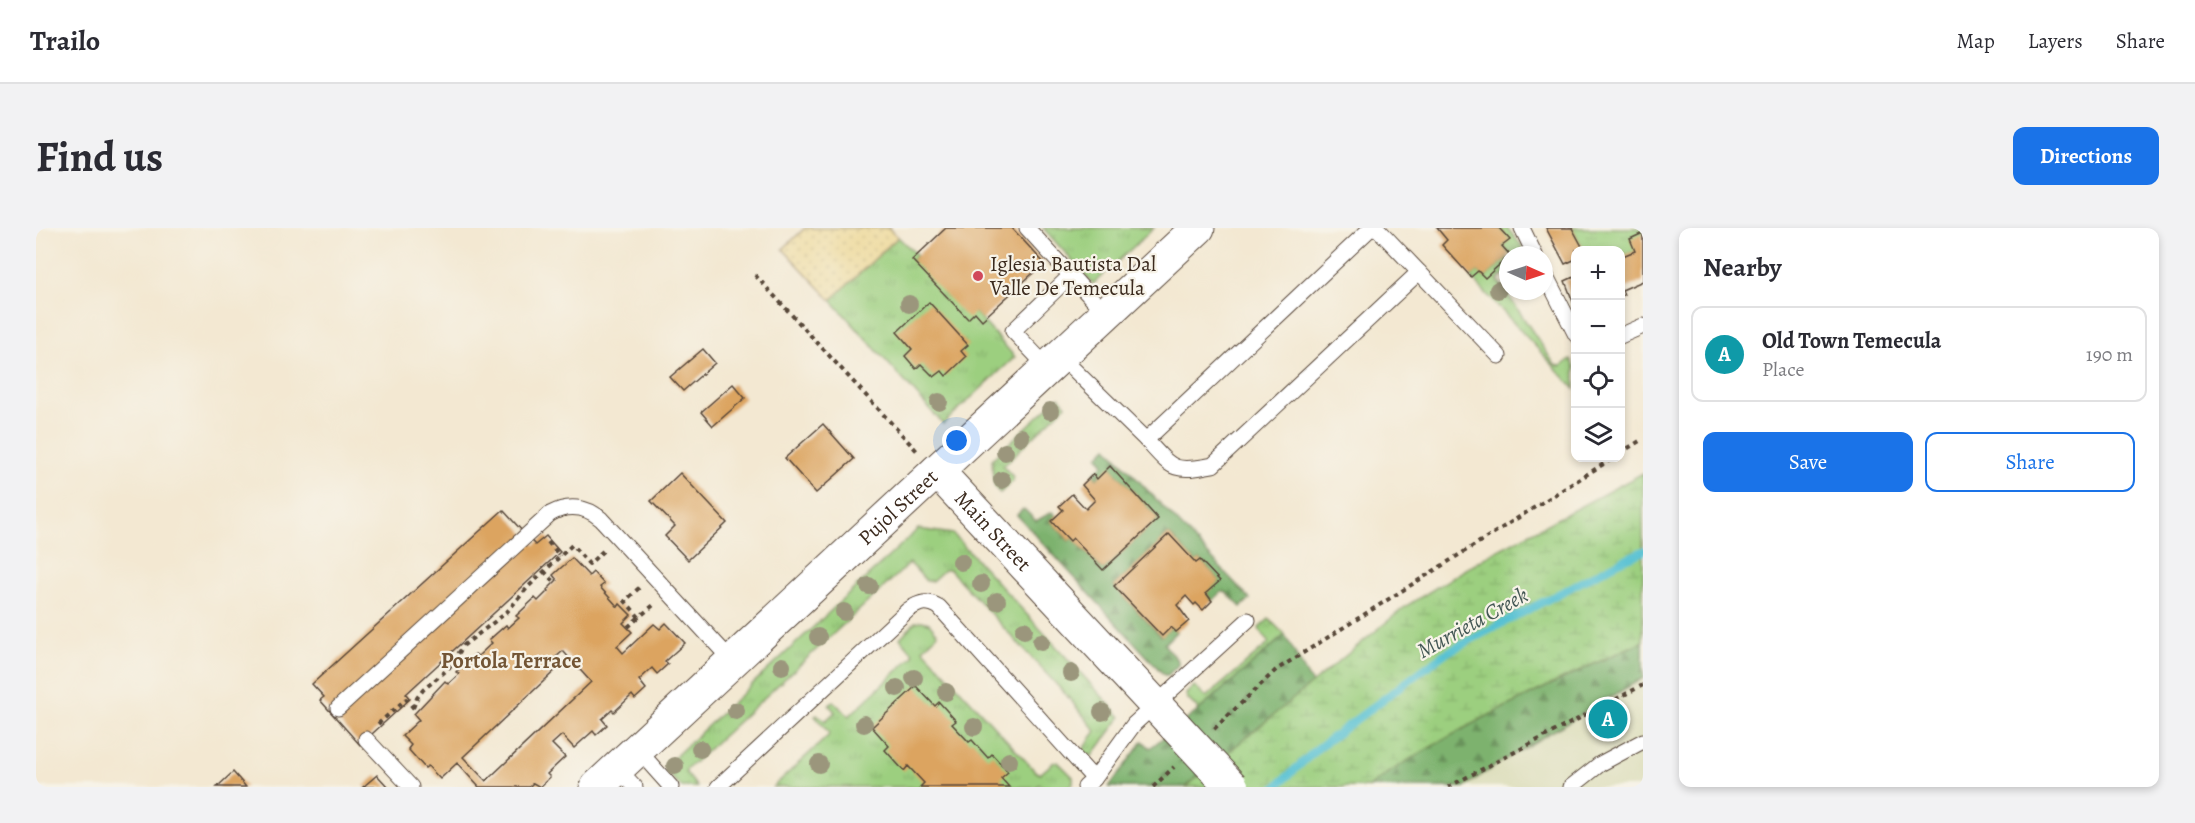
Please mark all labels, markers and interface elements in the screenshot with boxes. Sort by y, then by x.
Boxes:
text: Trailo [30,22,100,60]
text: Map [1956,27,1995,55]
text: Layers [2028,27,2083,55]
text: Share [2116,27,2165,55]
button: Directions [2013,127,2159,185]
text: Find us [36,128,163,185]
north arrow [1499,246,1553,300]
map controls [1571,246,1625,462]
button: + [1571,246,1625,300]
place label: Iglesia Bautista Dal Valle De Temecula [989,250,1156,302]
text: Nearby [1703,250,1782,285]
marker: Iglesia Bautista Dal Valle De Temecula [971,269,985,283]
button: − [1571,300,1625,354]
text: Old Town Temecula [1762,326,1941,356]
text: A [1718,341,1731,368]
text: 190 m [2086,341,2133,368]
button: locate [1571,354,1625,408]
text: Place [1762,356,1804,383]
button: layers [1571,408,1625,462]
your location [942,426,971,455]
button: Save [1703,432,1913,492]
button: Share [1925,432,2135,492]
street label: Pujol Street [852,463,944,551]
street label: Main Street [948,485,1038,577]
water label: Murrieta Creek [1412,580,1534,666]
district label: Portola Terrace [441,646,581,676]
pin: A [1588,696,1628,742]

